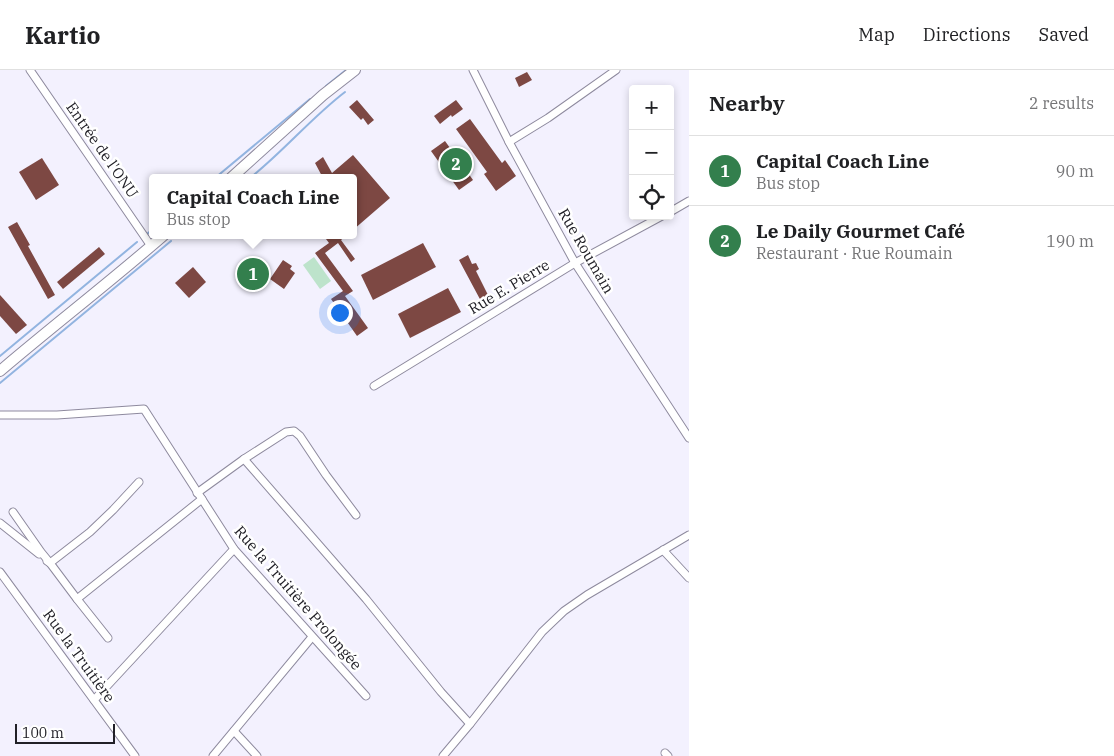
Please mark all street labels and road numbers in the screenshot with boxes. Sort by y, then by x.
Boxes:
street label: Entrée de l'ONU [62,98,143,201]
street label: Rue Roumain [554,205,619,297]
street label: Rue E. Pierre [465,255,553,318]
street label: Rue la Truitière Prolongée [231,522,366,674]
street label: Rue la Truitière [39,606,119,706]

